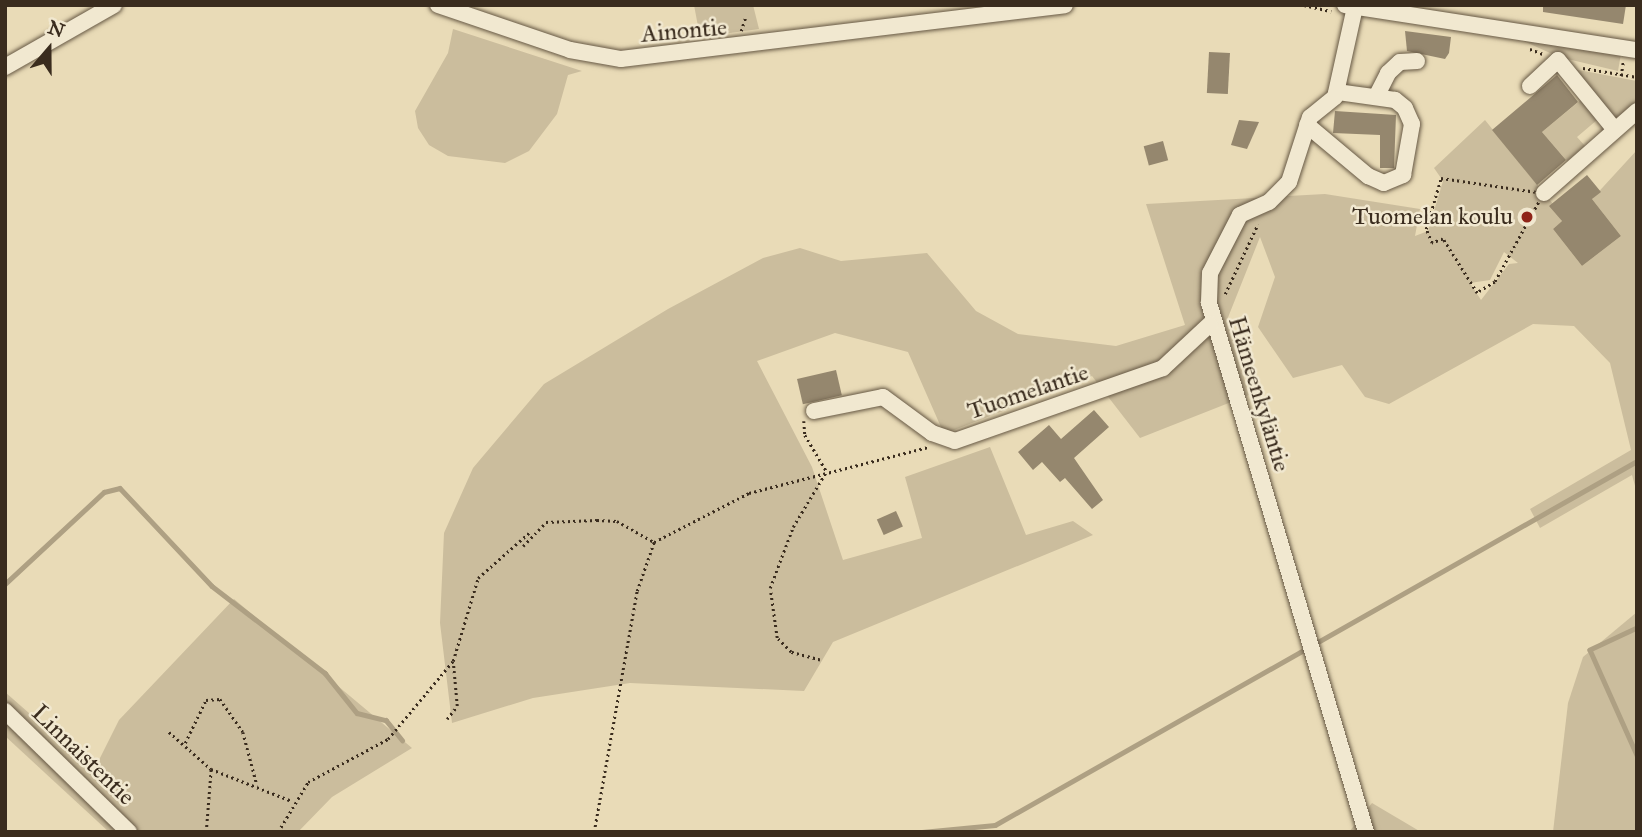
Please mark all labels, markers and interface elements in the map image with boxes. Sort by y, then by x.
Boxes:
street label: Ainontie [640,13,728,49]
north arrow [14,14,84,84]
text: N [45,15,68,42]
place label: Tuomelan koulu [1352,203,1513,231]
marker: Tuomelan koulu [1519,209,1535,225]
street label: Hämeenkyläntie [1222,313,1296,475]
street label: Tuomelantie [964,358,1092,426]
street label: Linnaistentie [25,699,141,811]

